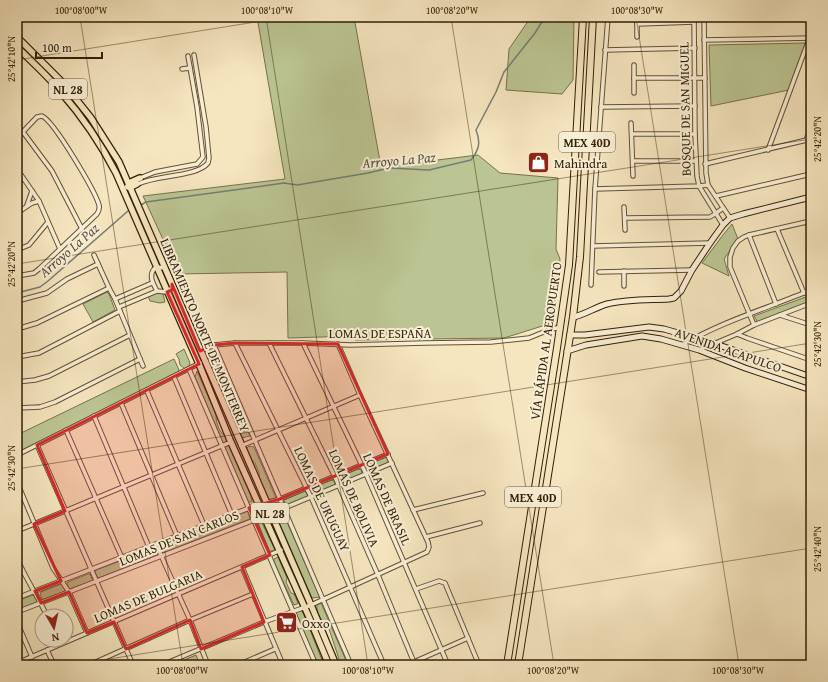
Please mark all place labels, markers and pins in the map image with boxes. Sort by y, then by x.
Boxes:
shop icon: Mahindra [525,150,551,176]
place label: Mahindra [554,154,608,173]
supermarket icon: Oxxo [274,610,300,636]
place label: Oxxo [302,614,330,633]

